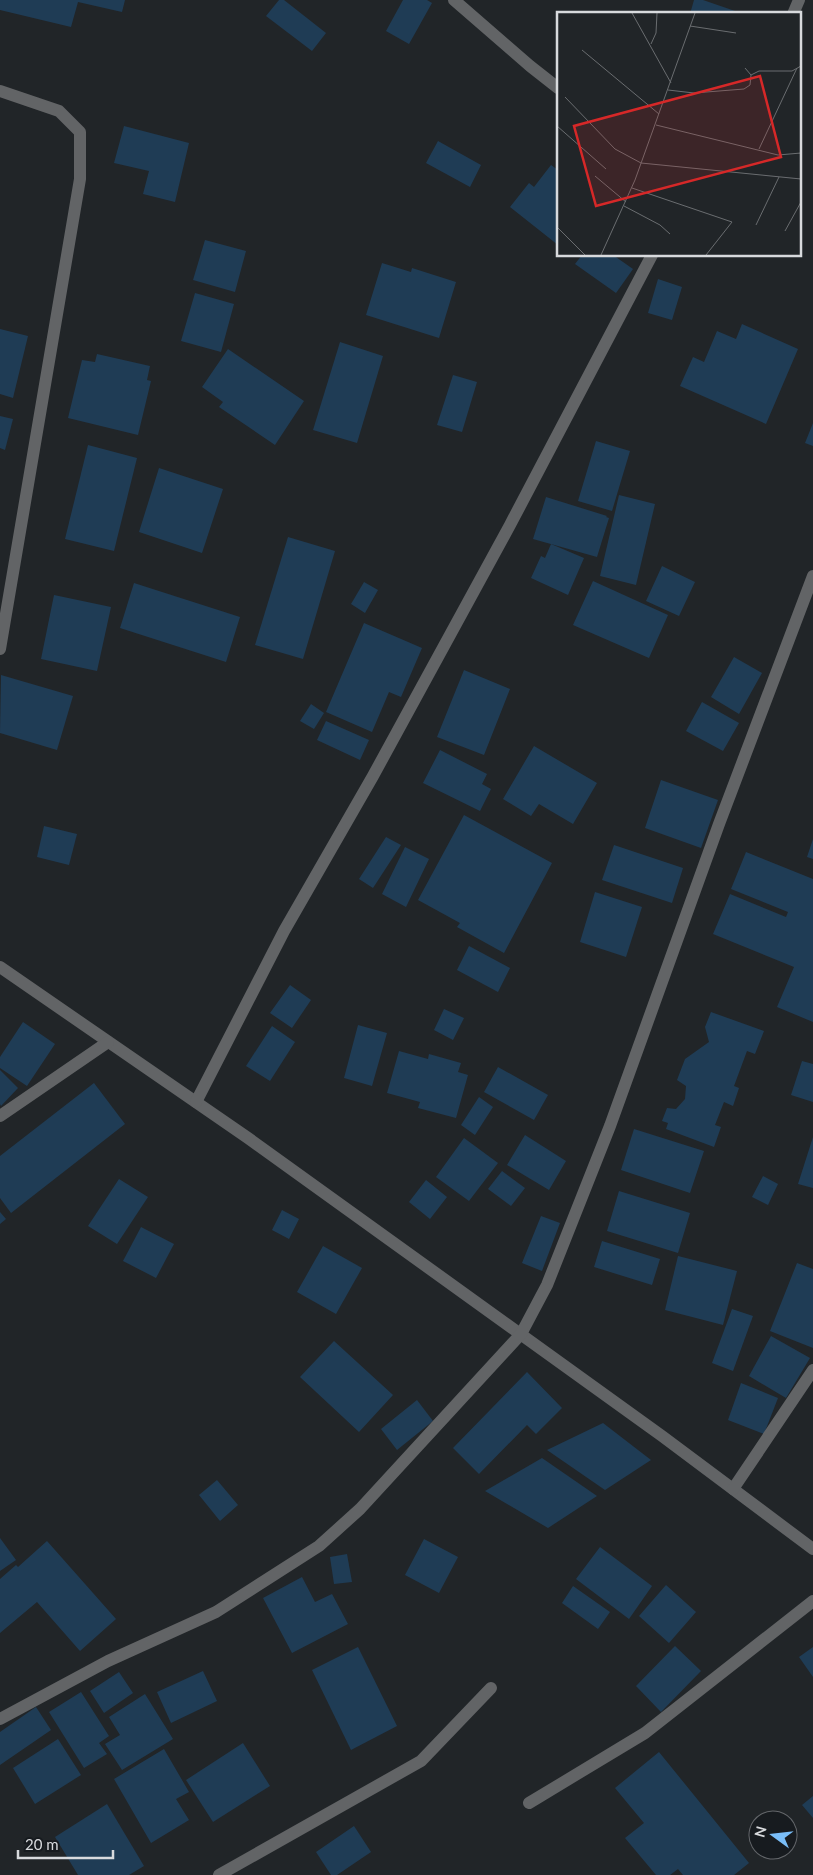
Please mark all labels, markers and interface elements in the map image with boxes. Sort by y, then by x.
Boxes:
inset map [557,12,800,256]
north arrow [748,1810,798,1860]
text: N [750,1824,770,1839]
scale bar [18,1828,112,1860]
text: 20 m [25,1835,59,1853]

